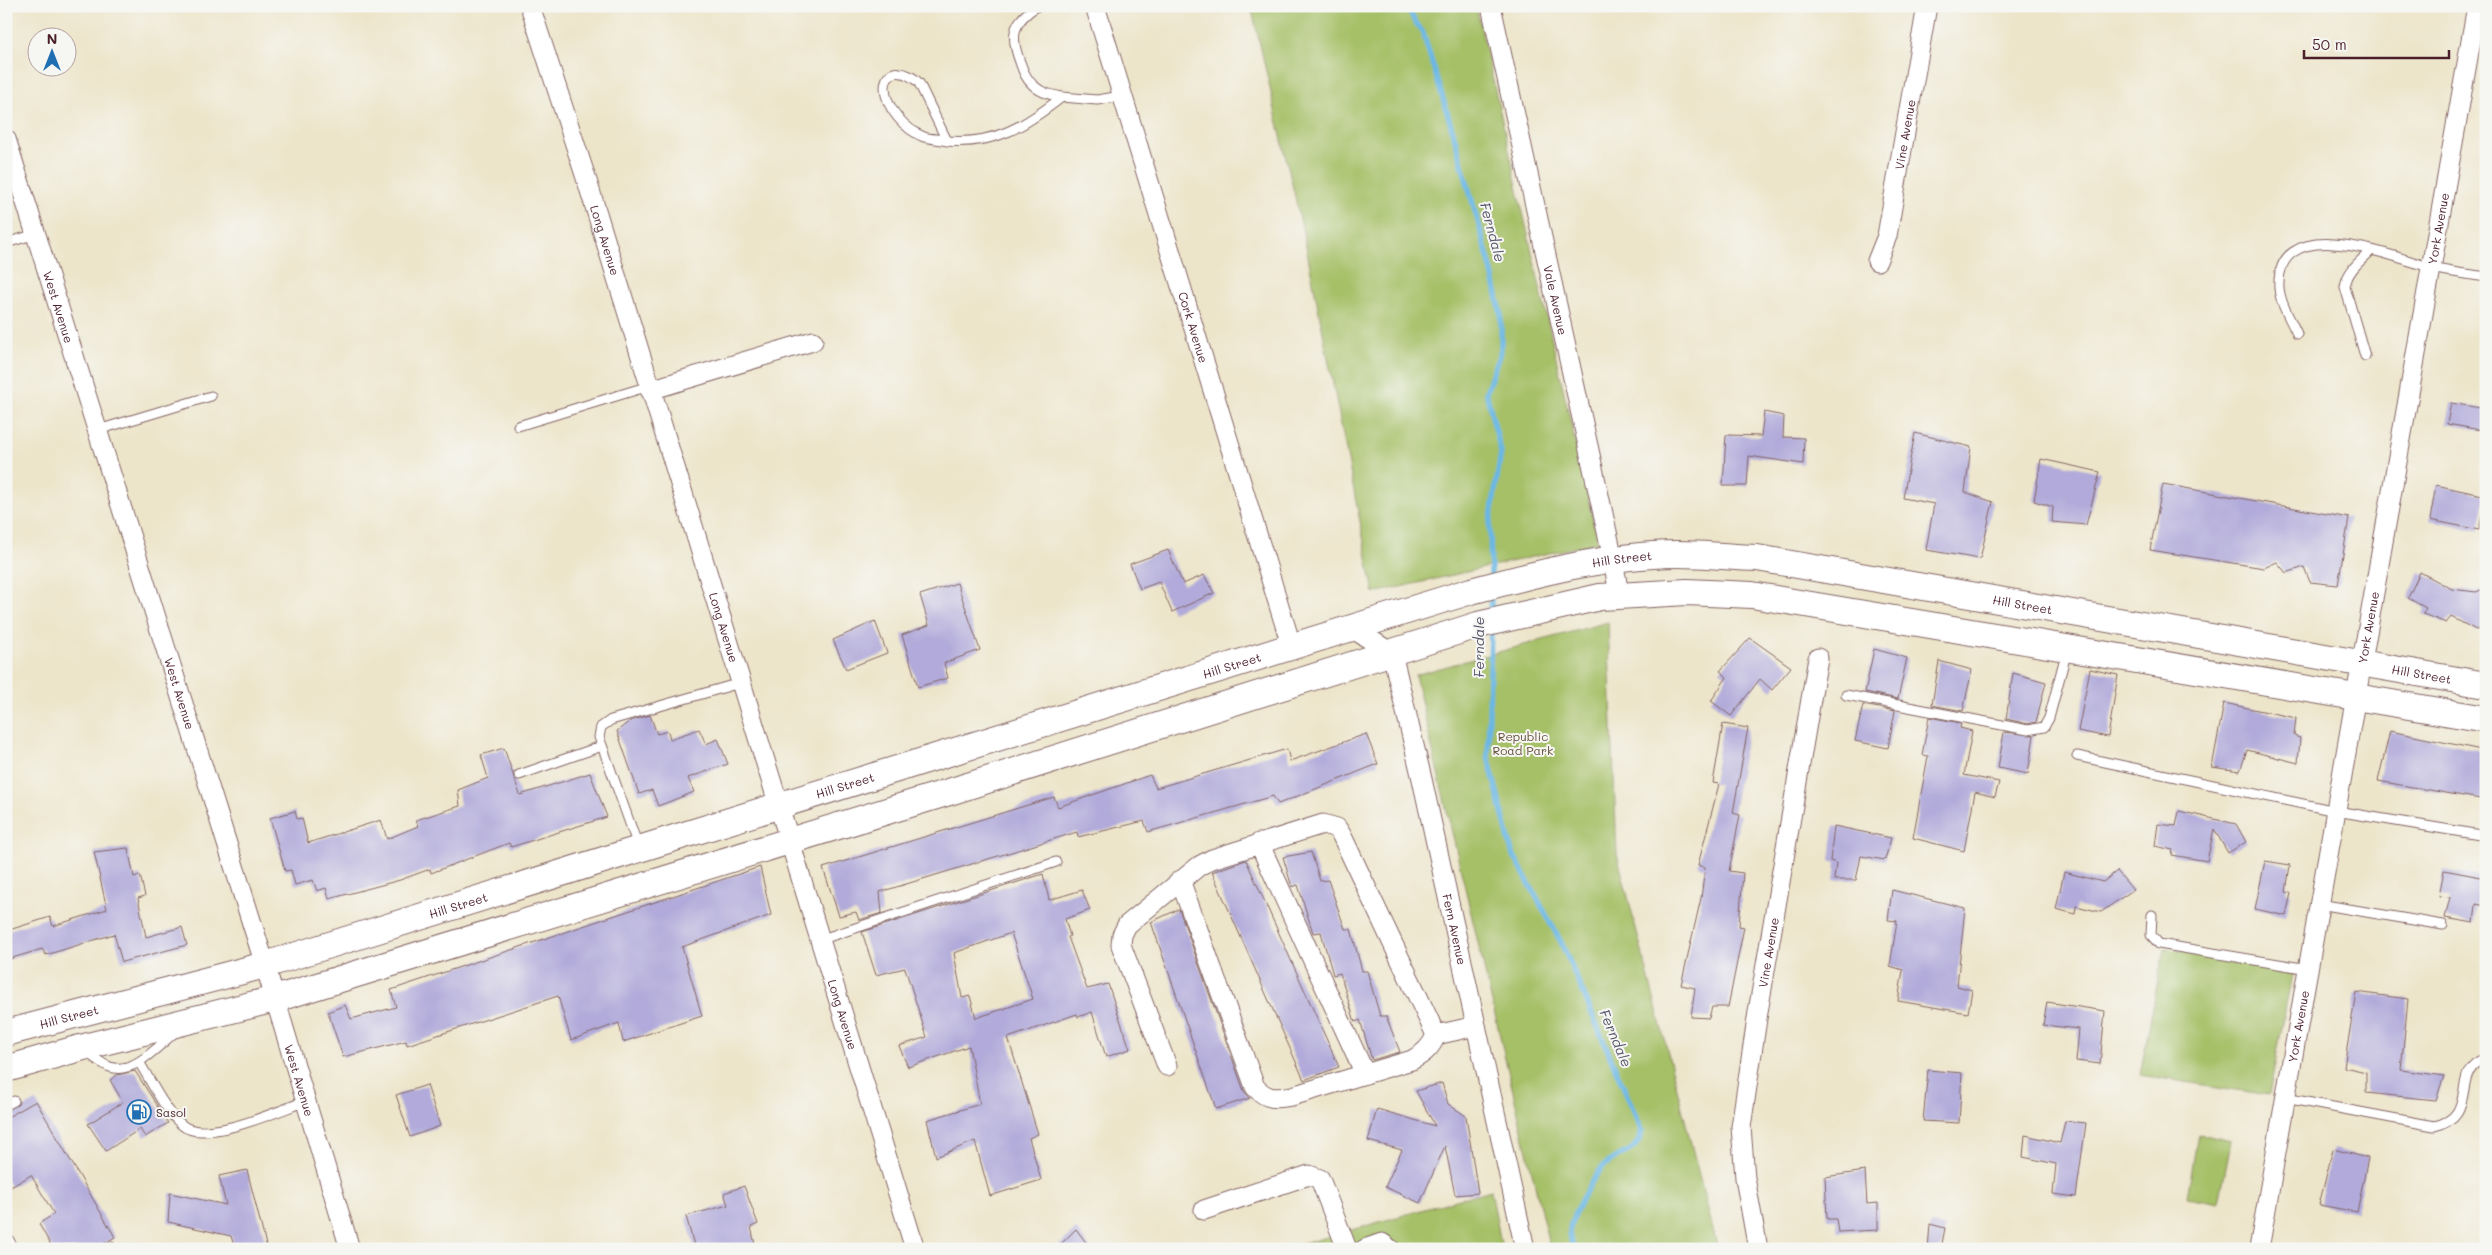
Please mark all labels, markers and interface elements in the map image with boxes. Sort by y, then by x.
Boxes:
north arrow [28,28,78,78]
scale bar [2304,28,2450,60]
text: N [47,29,57,48]
text: 50 m [2312,34,2347,54]
street label: Vine Avenue [1891,98,1919,171]
street label: York Avenue [2424,191,2452,266]
water label: Ferndale [1476,200,1510,264]
street label: Long Avenue [587,203,624,277]
street label: Vale Avenue [1540,264,1571,336]
street label: West Avenue [40,269,77,345]
street label: Cork Avenue [1175,290,1212,365]
street label: Hill Street [1591,547,1653,570]
street label: Long Avenue [706,590,742,664]
street label: York Avenue [2354,590,2382,665]
street label: Hill Street [1991,591,2054,617]
water label: Ferndale [1469,616,1488,678]
street label: Hill Street [1201,649,1263,682]
street label: West Avenue [161,655,199,731]
street label: Hill Street [2390,661,2453,687]
park label: Republic Road Park [1493,728,1553,758]
street label: Hill Street [814,769,876,802]
street label: Hill Street [427,889,489,922]
street label: Fern Avenue [1439,892,1470,966]
street label: Vine Avenue [1754,916,1782,989]
street label: Long Avenue [825,978,861,1052]
street label: York Avenue [2284,989,2312,1064]
street label: Hill Street [38,1001,100,1032]
water label: Ferndale [1595,1006,1637,1070]
street label: West Avenue [281,1042,318,1118]
fuel station icon: Sasol [126,1099,152,1125]
place label: Sasol [156,1104,186,1120]

